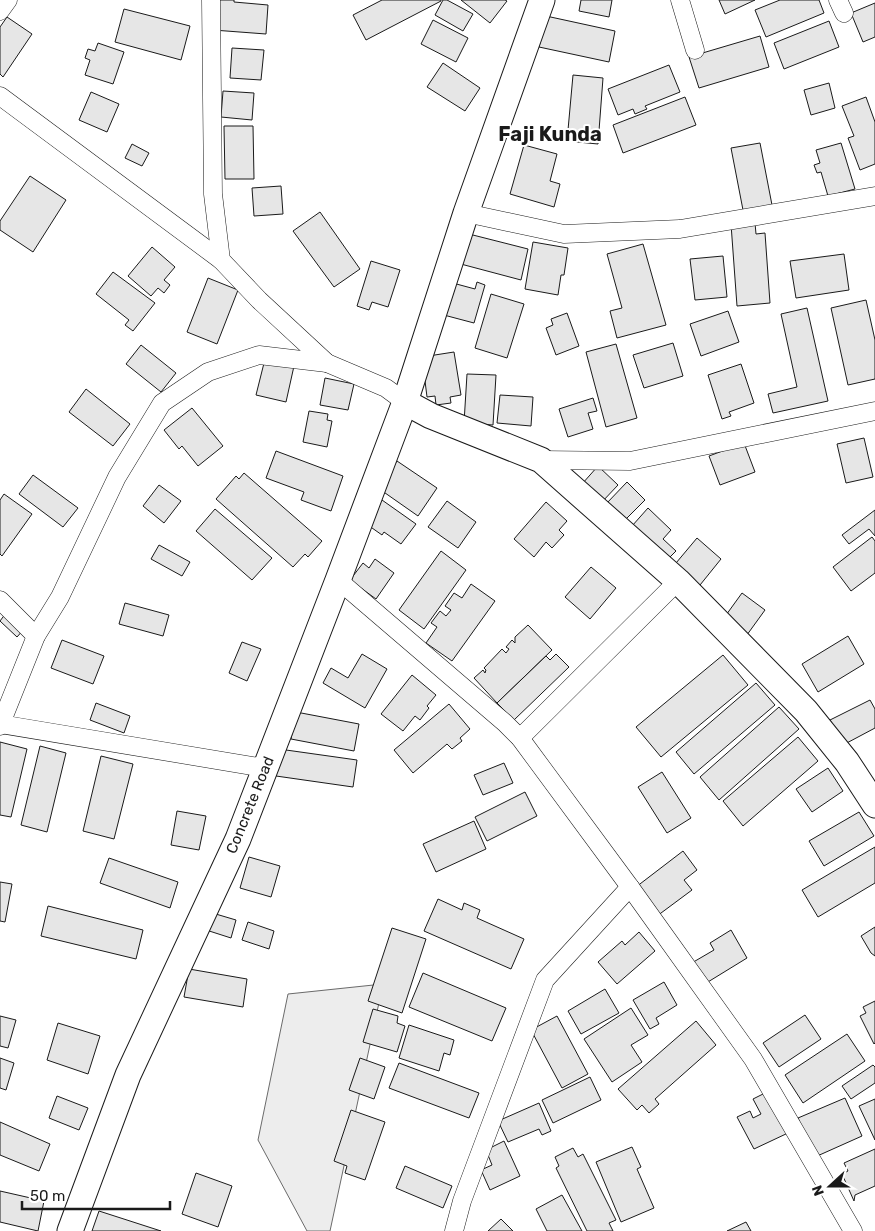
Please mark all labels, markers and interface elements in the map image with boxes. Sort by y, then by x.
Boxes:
district label: Faji Kunda [498,122,602,146]
street label: Concrete Road [222,754,278,856]
north arrow [805,1161,855,1211]
scale bar [22,1178,170,1210]
text: N [809,1183,828,1198]
text: 50 m [30,1187,65,1205]

